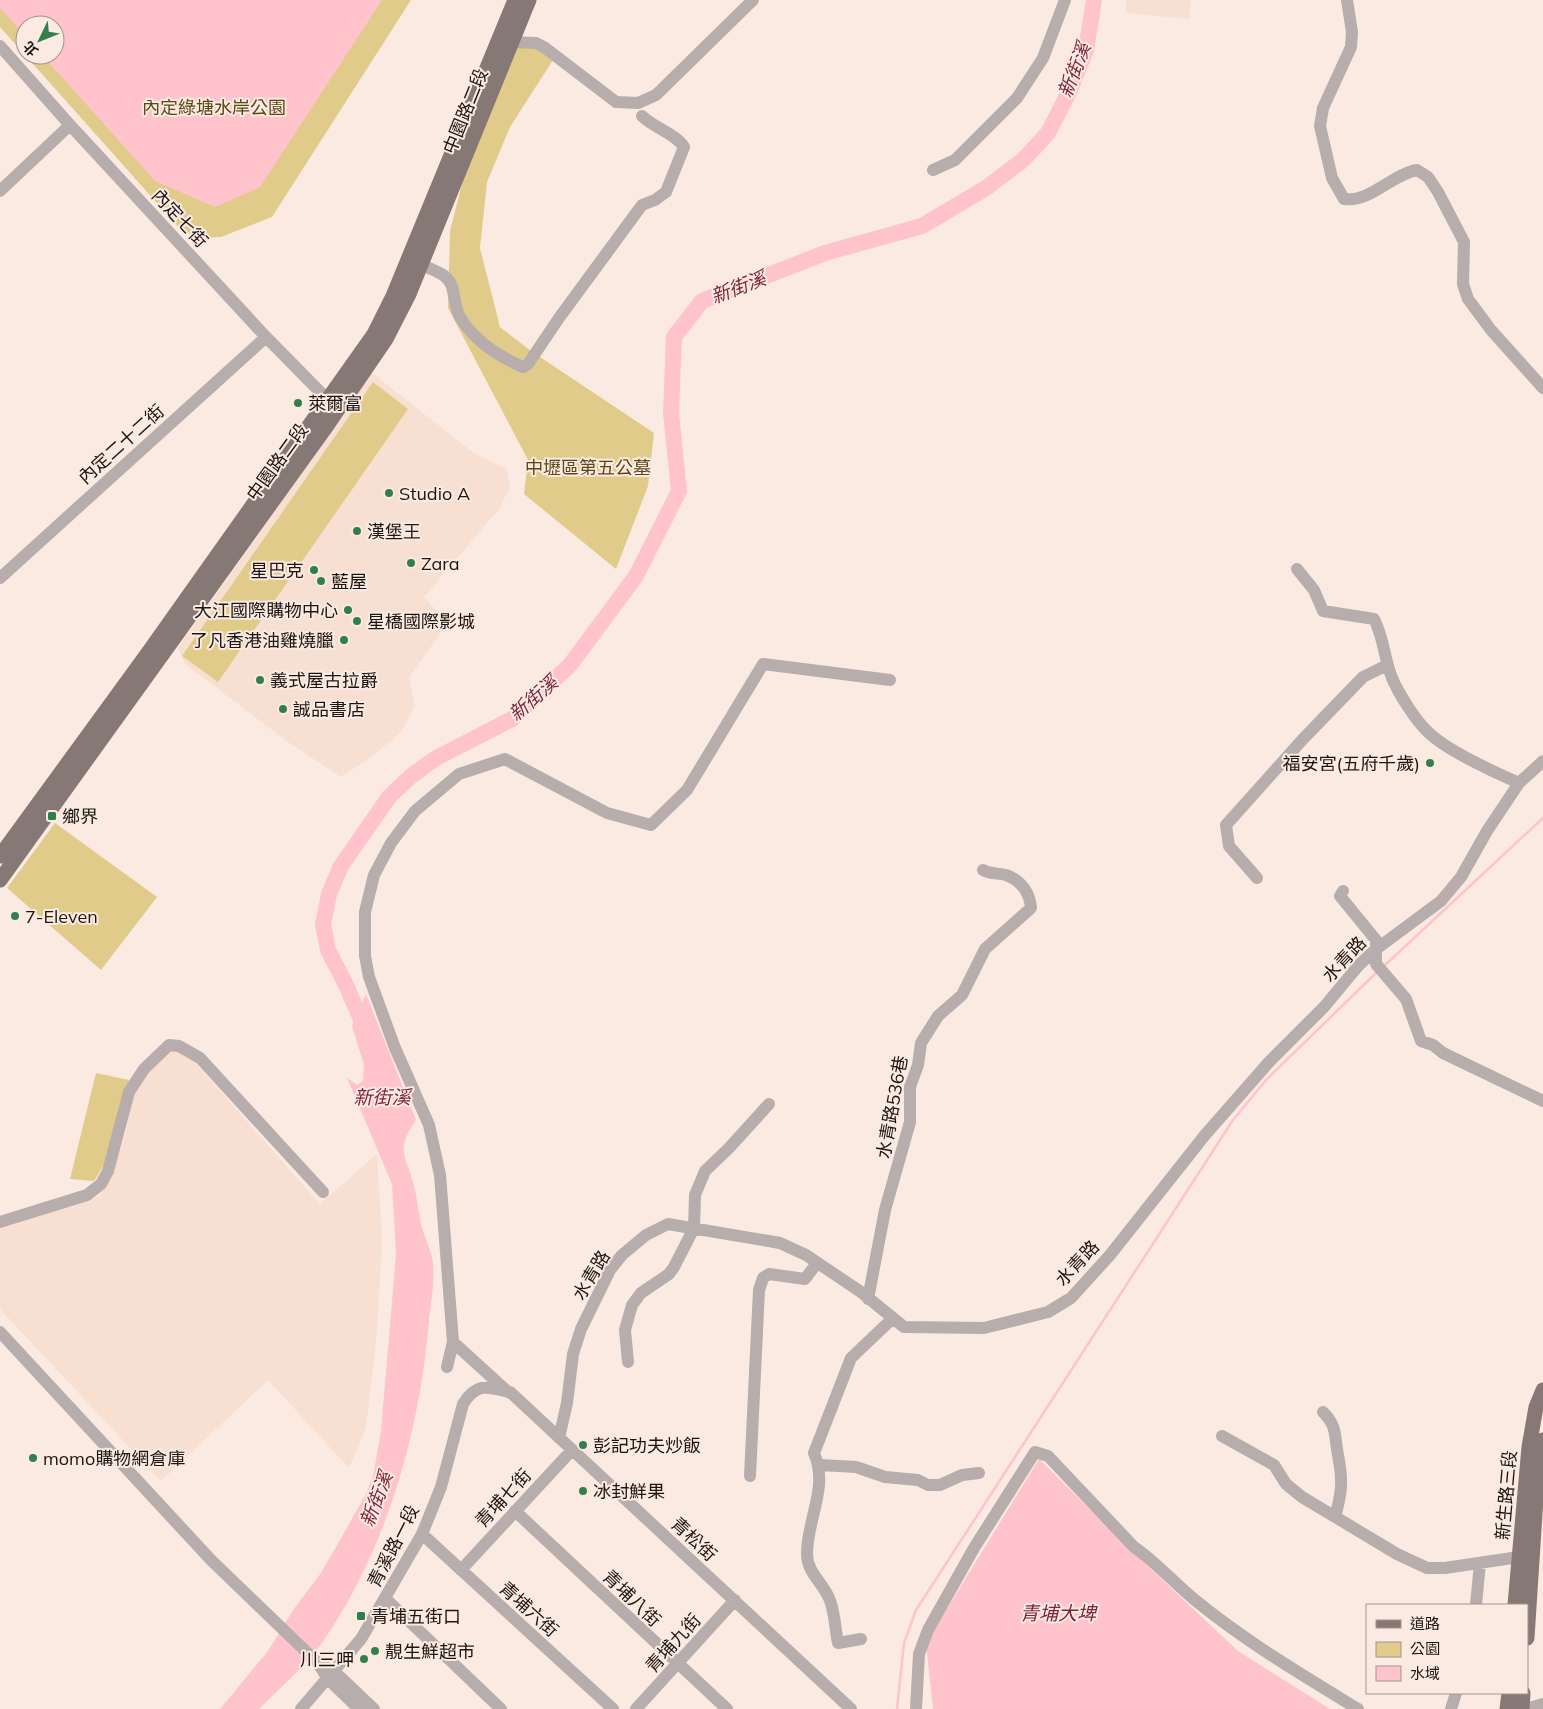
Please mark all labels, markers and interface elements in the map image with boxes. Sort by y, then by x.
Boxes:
north arrow [15,15,65,65]
water label: 新街溪 [1053,36,1096,101]
text: 北 [19,38,42,60]
street label: 中園路二段 [437,65,493,157]
park label: 內定綠塘水岸公園 [142,96,286,119]
street label: 內定七街 [147,184,213,252]
water label: 新街溪 [707,265,772,308]
place label: 萊爾富 [308,392,362,415]
marker: 萊爾富 [292,397,304,409]
street label: 內定二十二街 [73,399,169,489]
street label: 中園路二段 [241,419,313,505]
park label: 中壢區第五公墓 [525,456,651,479]
place label: Studio A [399,482,470,505]
marker: Studio A [383,487,395,499]
place label: 漢堡王 [367,520,421,543]
marker: 漢堡王 [351,525,363,537]
place label: Zara [421,552,460,575]
marker: Zara [405,557,417,569]
place label: 星巴克 [250,559,304,582]
marker: 星巴克 [308,564,320,576]
place label: 藍屋 [331,570,367,593]
marker: 藍屋 [315,575,327,587]
place label: 大江國際購物中心 [194,599,338,622]
marker: 大江國際購物中心 [342,604,354,616]
place label: 星橋國際影城 [367,610,475,633]
marker: 星橋國際影城 [351,615,363,627]
place label: 了凡香港油雞燒臘 [190,629,334,652]
marker: 了凡香港油雞燒臘 [338,634,350,646]
water label: 新街溪 [504,668,565,726]
place label: 義式屋古拉爵 [270,669,378,692]
marker: 義式屋古拉爵 [254,674,266,686]
place label: 誠品書店 [293,698,365,721]
marker: 誠品書店 [277,703,289,715]
place label: 福安宮(五府千歲) [1283,752,1420,775]
marker: 福安宮(五府千歲) [1424,757,1436,769]
place label: 鄉界 [62,805,98,828]
marker: 鄉界 [46,810,58,822]
place label: 7-Eleven [25,905,98,928]
marker: 7-Eleven [9,910,21,922]
street label: 水青路 [1317,931,1371,987]
street label: 水青路536巷 [872,1054,912,1160]
water label: 新街溪 [353,1085,413,1109]
street label: 水青路 [1050,1235,1104,1291]
street label: 水青路 [567,1246,615,1304]
place label: 彭記功夫炒飯 [593,1434,701,1457]
marker: 彭記功夫炒飯 [577,1439,589,1451]
place label: momo購物網倉庫 [43,1447,185,1470]
street label: 新生路三段 [1491,1449,1521,1541]
marker: momo購物網倉庫 [27,1452,39,1464]
street label: 青埔七街 [470,1464,536,1532]
water label: 新街溪 [355,1465,398,1530]
place label: 冰封鮮果 [593,1480,665,1503]
marker: 冰封鮮果 [577,1485,589,1497]
street label: 青溪路一段 [362,1501,424,1591]
street label: 青松街 [666,1512,722,1566]
street label: 青埔八街 [598,1565,666,1631]
street label: 青埔六街 [495,1576,563,1642]
water label: 青埔大埤 [1020,1601,1098,1625]
legend [1366,1604,1528,1694]
place label: 青埔五街口 [371,1605,461,1628]
street label: 青埔九街 [640,1609,706,1677]
marker: 青埔五街口 [355,1610,367,1622]
text: 道路 [1410,1614,1440,1633]
text: 公園 [1410,1639,1440,1658]
place label: 靚生鮮超市 [385,1640,475,1663]
marker: 靚生鮮超市 [369,1645,381,1657]
place label: 川三呷 [300,1648,354,1671]
marker: 川三呷 [358,1653,370,1665]
text: 水域 [1410,1664,1440,1683]

